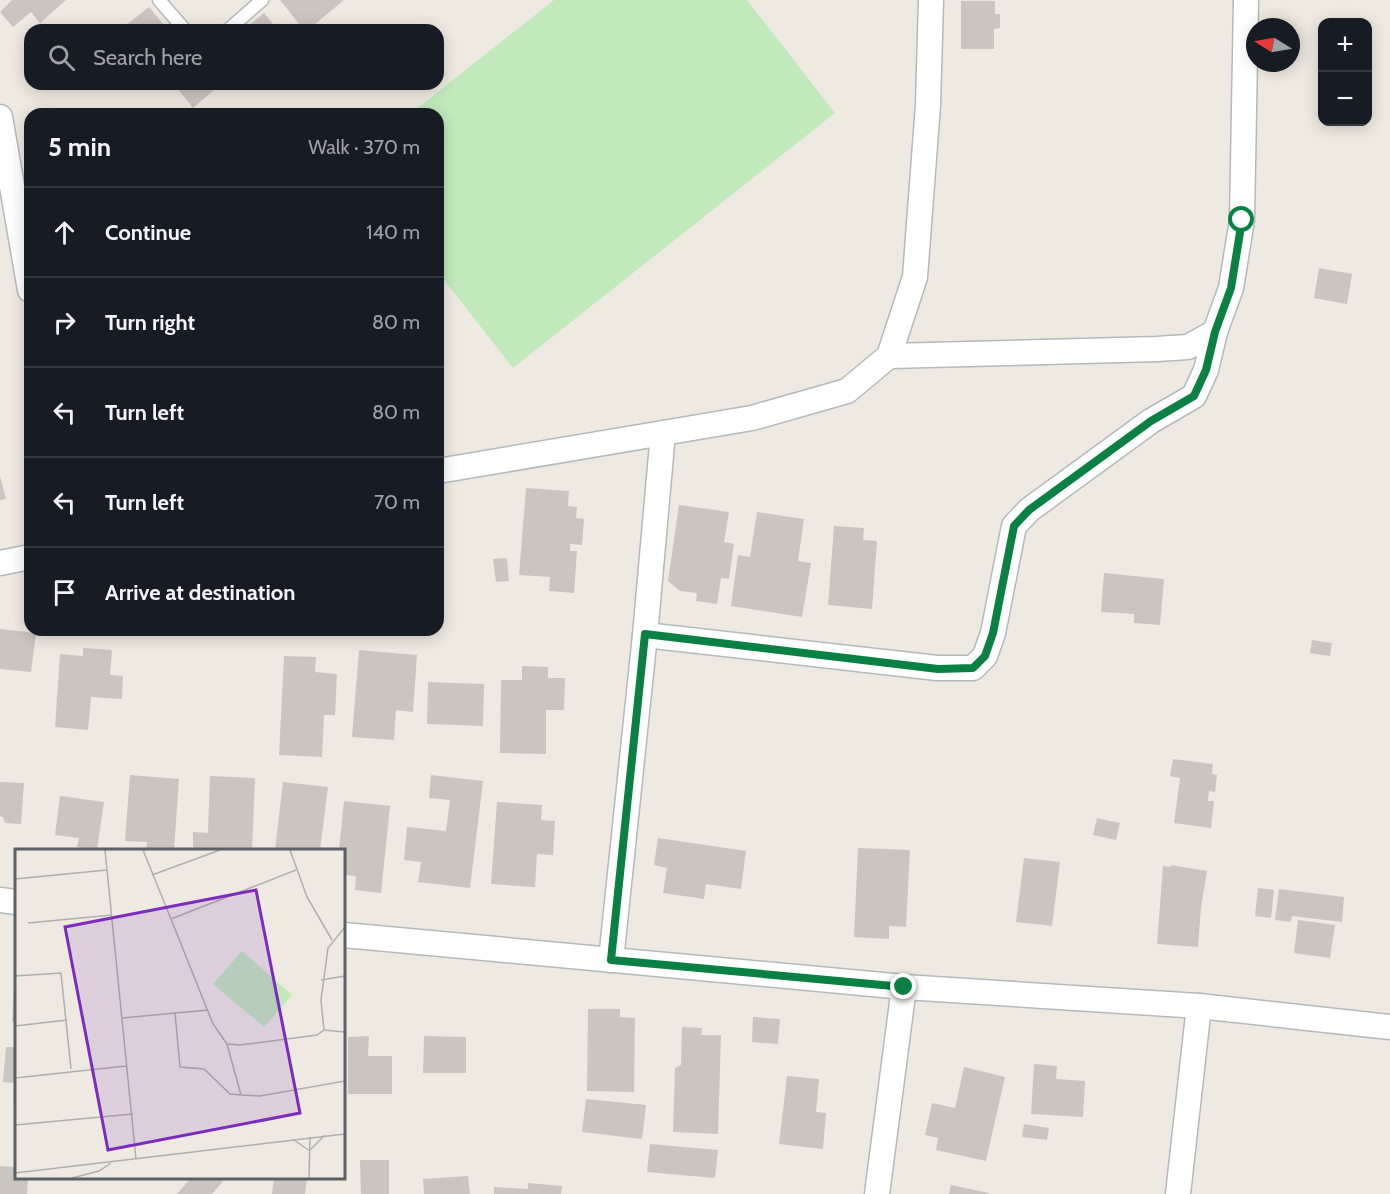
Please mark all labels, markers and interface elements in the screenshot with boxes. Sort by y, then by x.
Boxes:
north arrow [1246,18,1300,72]
map controls [1318,18,1372,126]
button: + [1318,18,1372,72]
search box [24,24,444,90]
icon: search [45,41,78,74]
text: Search here [93,44,202,71]
button: − [1318,72,1372,126]
text: 5 min [48,131,111,163]
text: Walk · 370 m [308,135,420,159]
route start [1228,206,1254,232]
icon: ahead [48,216,81,249]
text: Continue [105,219,191,246]
text: 140 m [366,220,420,244]
icon: right [48,306,81,339]
text: Turn right [105,309,195,336]
text: 80 m [372,310,420,334]
icon: left [48,396,81,429]
text: Turn left [105,399,184,426]
text: 80 m [372,400,420,424]
icon: left [48,486,81,519]
text: Turn left [105,489,184,516]
text: 70 m [374,490,420,514]
icon: arrive [48,576,81,609]
text: Arrive at destination [105,579,295,606]
inset map [15,849,345,1179]
route end [890,973,916,999]

